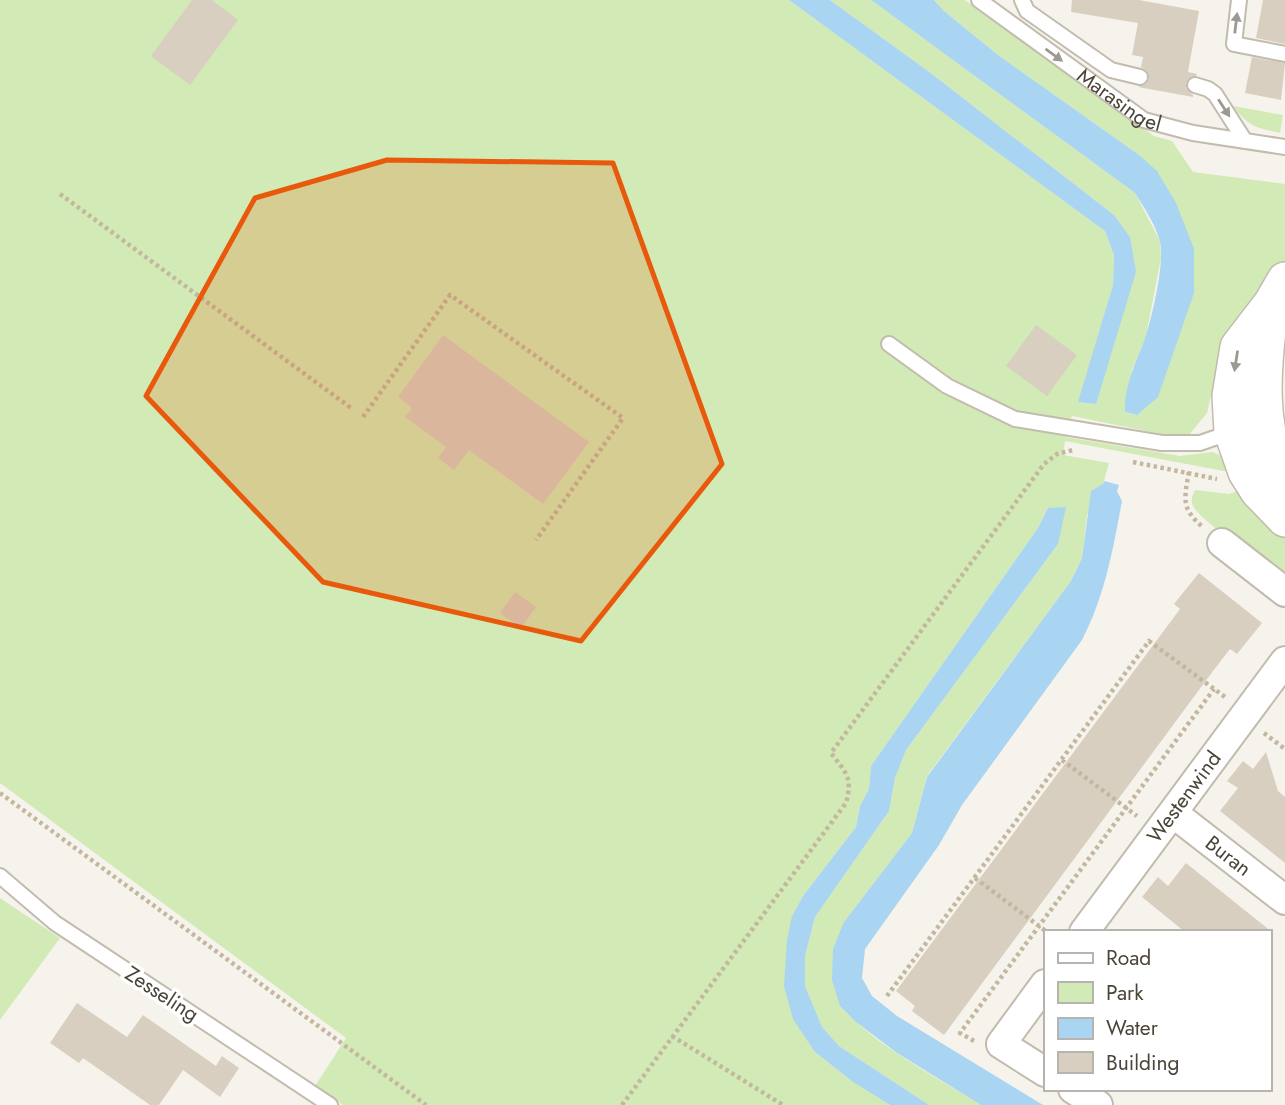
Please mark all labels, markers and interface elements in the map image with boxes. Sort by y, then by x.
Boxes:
one-way arrow [1231,12,1242,34]
one-way arrow [1045,47,1063,61]
street label: Marasingel [1071,61,1165,139]
one-way arrow [1217,99,1231,117]
one-way arrow [1230,350,1241,372]
street label: Westenwind [1140,745,1228,849]
street label: Buran [1199,828,1258,883]
legend [1044,930,1271,1091]
text: Road [1106,943,1151,973]
street label: Zesseling [119,959,205,1029]
text: Park [1106,978,1144,1008]
text: Water [1106,1013,1159,1043]
text: Building [1106,1048,1179,1078]

